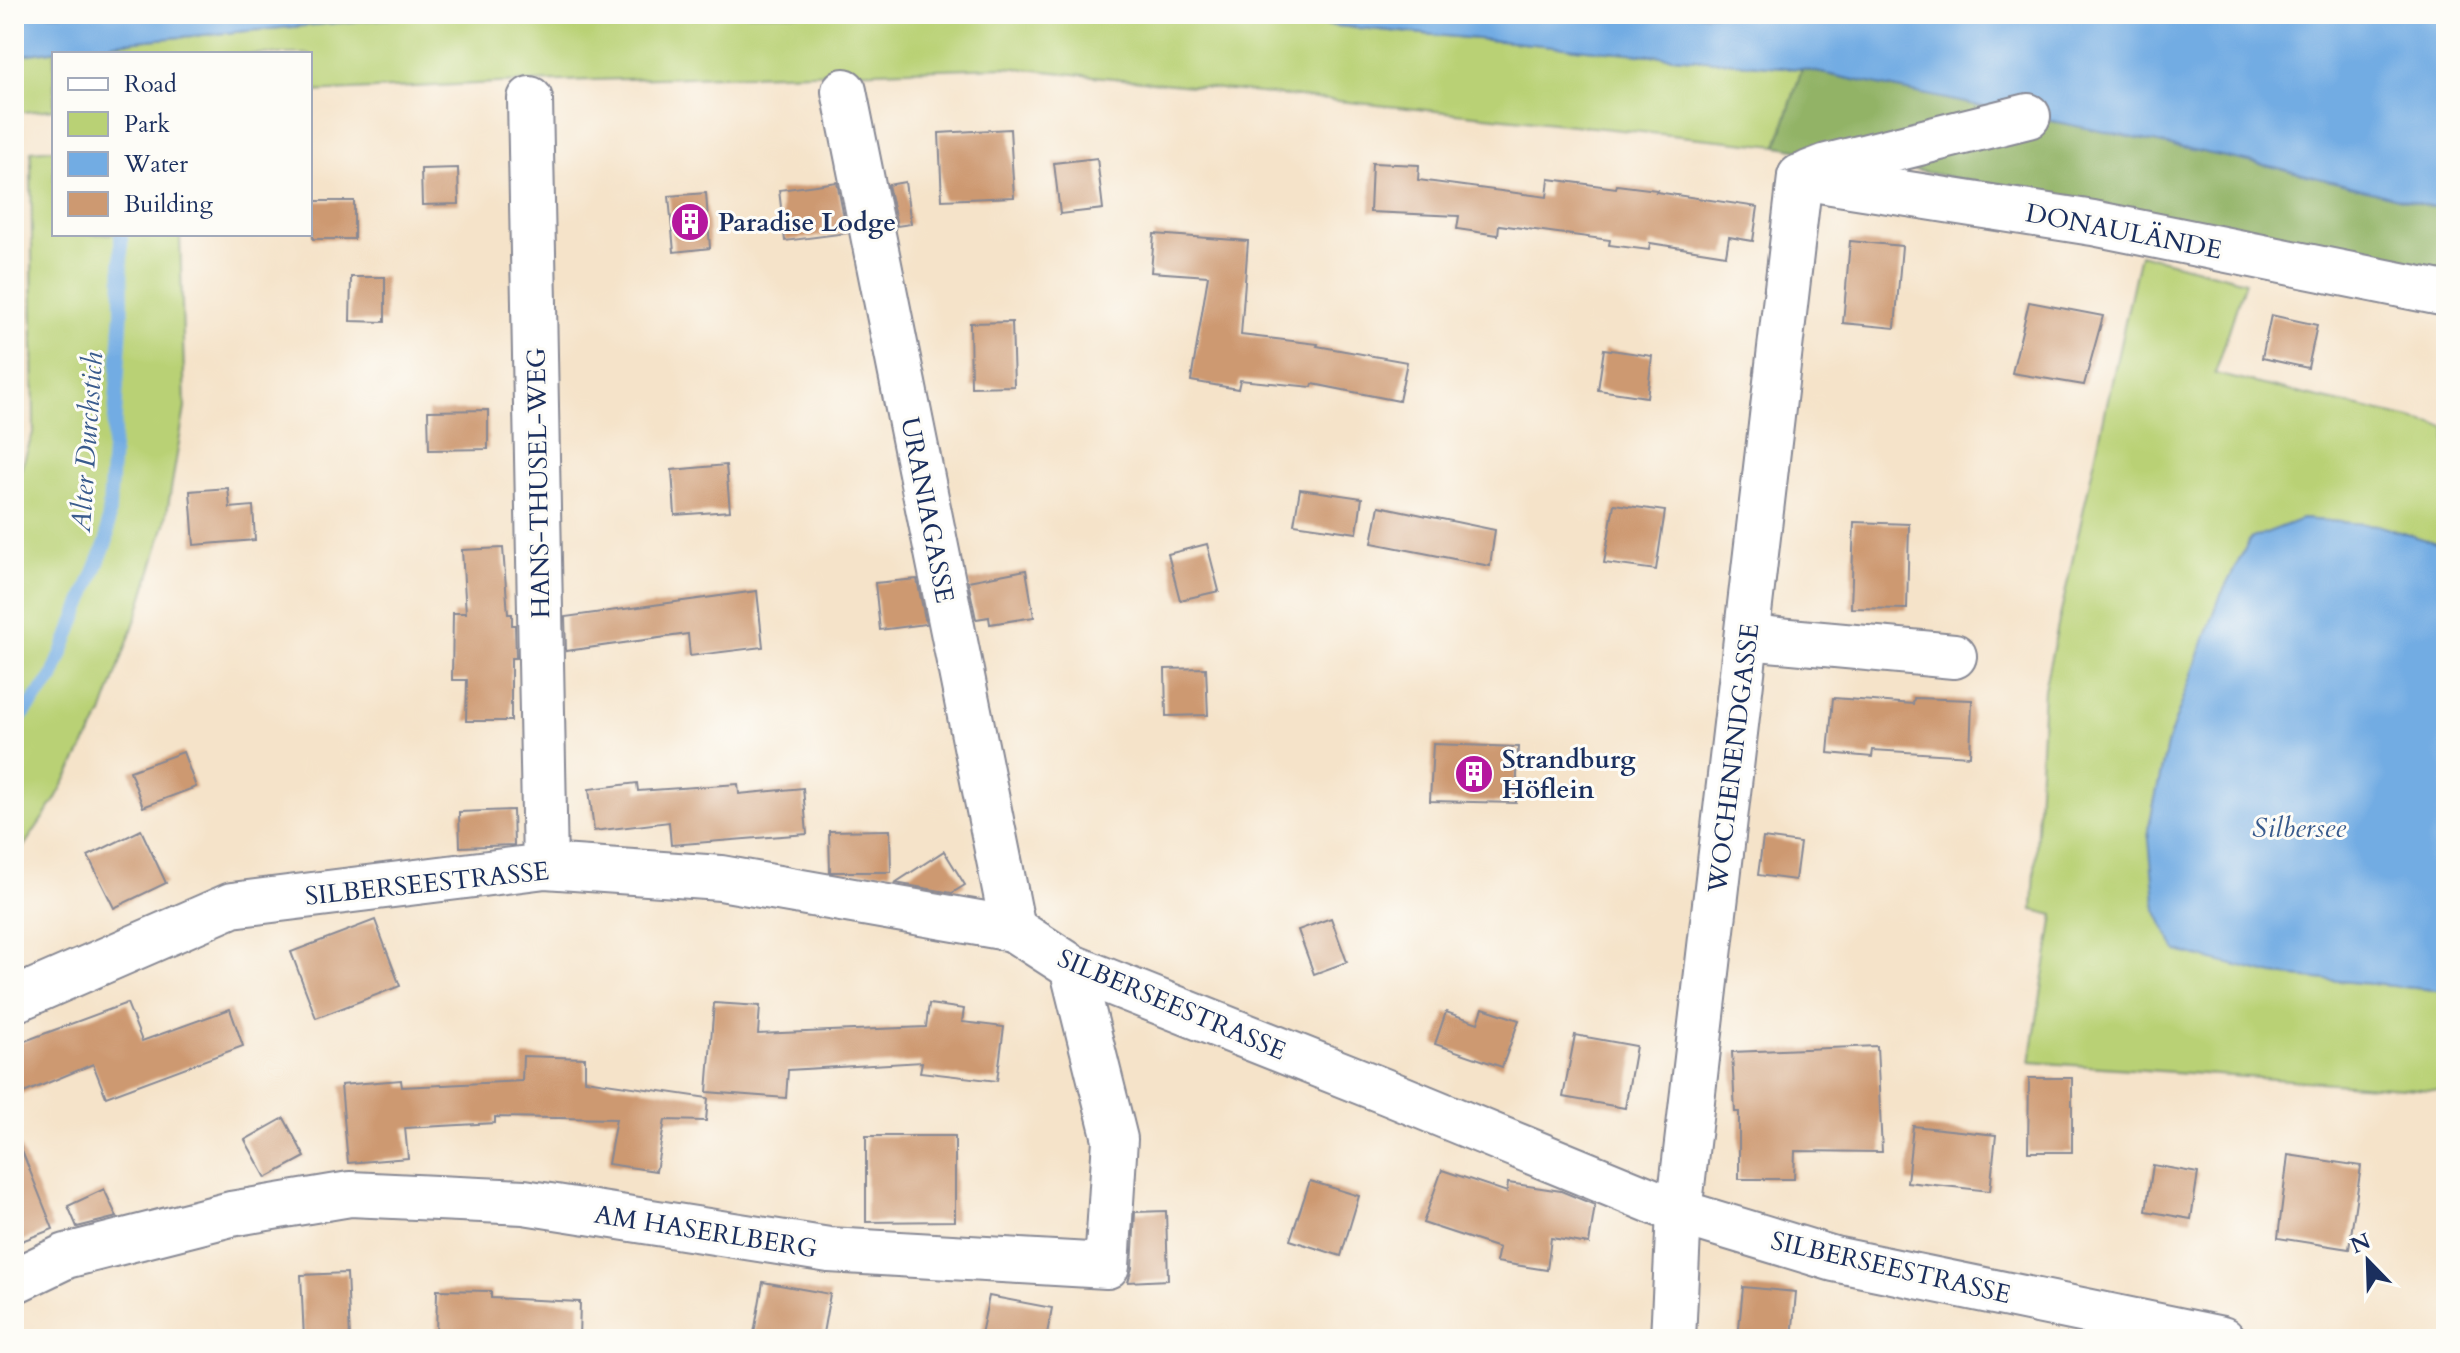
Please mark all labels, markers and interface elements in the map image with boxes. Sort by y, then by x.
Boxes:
legend [52,52,312,236]
text: Road [124,68,177,101]
text: Park [124,108,170,141]
text: Water [123,148,188,181]
text: Building [124,188,214,221]
street label: DONAULÄNDE [2023,195,2225,268]
building icon: Paradise Lodge [669,201,711,243]
place label: Paradise Lodge [718,205,896,240]
street label: HANS-THUSEL-WEG [519,347,558,619]
water label: Alter Durchstich [62,350,112,535]
street label: URANIAGASSE [892,414,963,606]
street label: WOCHENENDGASSE [1699,621,1767,896]
place label: Strandburg Höflein [1502,742,1636,807]
building icon: Strandburg Höflein [1453,753,1495,795]
water label: Silbersee [2252,809,2346,847]
street label: SILBERSEESTRASSE [303,853,551,914]
street label: SILBERSEESTRASSE [1052,940,1291,1068]
street label: AM HASERLBERG [592,1197,820,1266]
north arrow [2328,1221,2408,1301]
street label: SILBERSEESTRASSE [1767,1223,2014,1312]
text: N [2346,1226,2375,1261]

